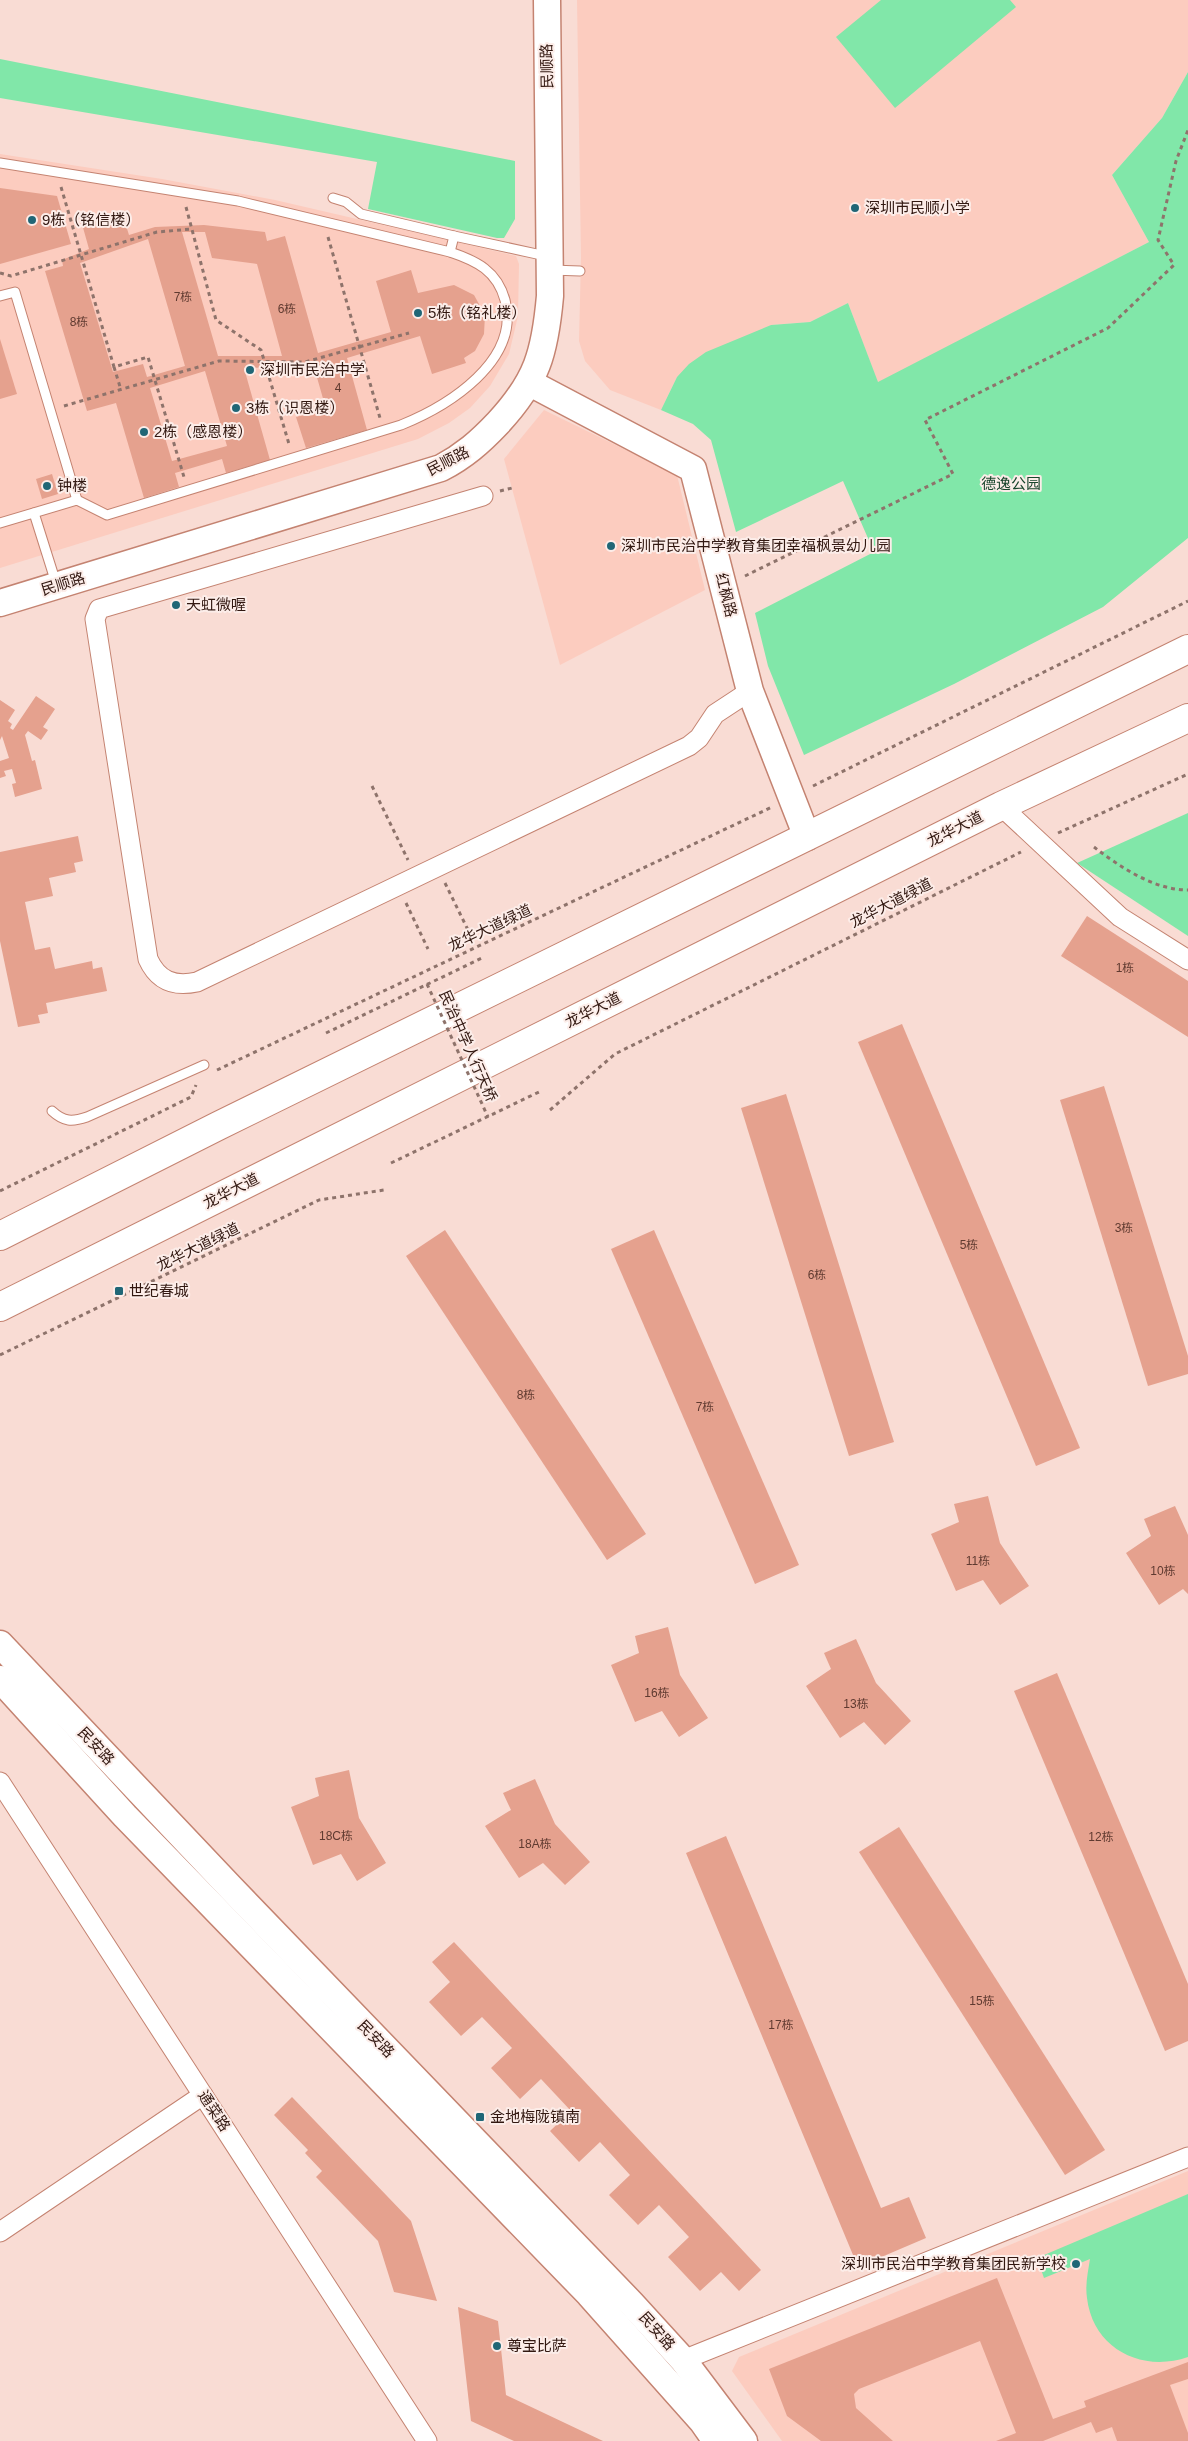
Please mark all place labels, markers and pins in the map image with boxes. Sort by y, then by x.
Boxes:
place label: 深圳市民顺小学 [865,199,970,216]
marker: 深圳市民顺小学 [849,202,861,214]
place label: 9栋（铭信楼） [42,211,140,228]
marker: 9栋（铭信楼） [26,214,38,226]
place label: 5栋（铭礼楼） [428,304,526,321]
marker: 5栋（铭礼楼） [412,307,424,319]
place label: 深圳市民治中学 [260,361,365,378]
marker: 深圳市民治中学 [244,364,256,376]
place label: 3栋（识恩楼） [246,399,344,416]
marker: 3栋（识恩楼） [230,402,242,414]
place label: 2栋（感恩楼） [154,423,252,440]
marker: 2栋（感恩楼） [138,426,150,438]
place label: 钟楼 [57,477,87,494]
marker: 钟楼 [41,480,53,492]
place label: 深圳市民治中学教育集团幸福枫景幼儿园 [621,537,891,554]
marker: 深圳市民治中学教育集团幸福枫景幼儿园 [605,540,617,552]
place label: 天虹微喔 [186,596,246,613]
marker: 天虹微喔 [170,599,182,611]
place label: 世纪春城 [129,1282,189,1299]
marker: 世纪春城 [113,1285,125,1297]
place label: 金地梅陇镇南 [490,2108,580,2125]
marker: 金地梅陇镇南 [474,2111,486,2123]
place label: 深圳市民治中学教育集团民新学校 [841,2255,1066,2272]
marker: 深圳市民治中学教育集团民新学校 [1070,2258,1082,2270]
place label: 尊宝比萨 [507,2337,567,2354]
marker: 尊宝比萨 [491,2340,503,2352]

